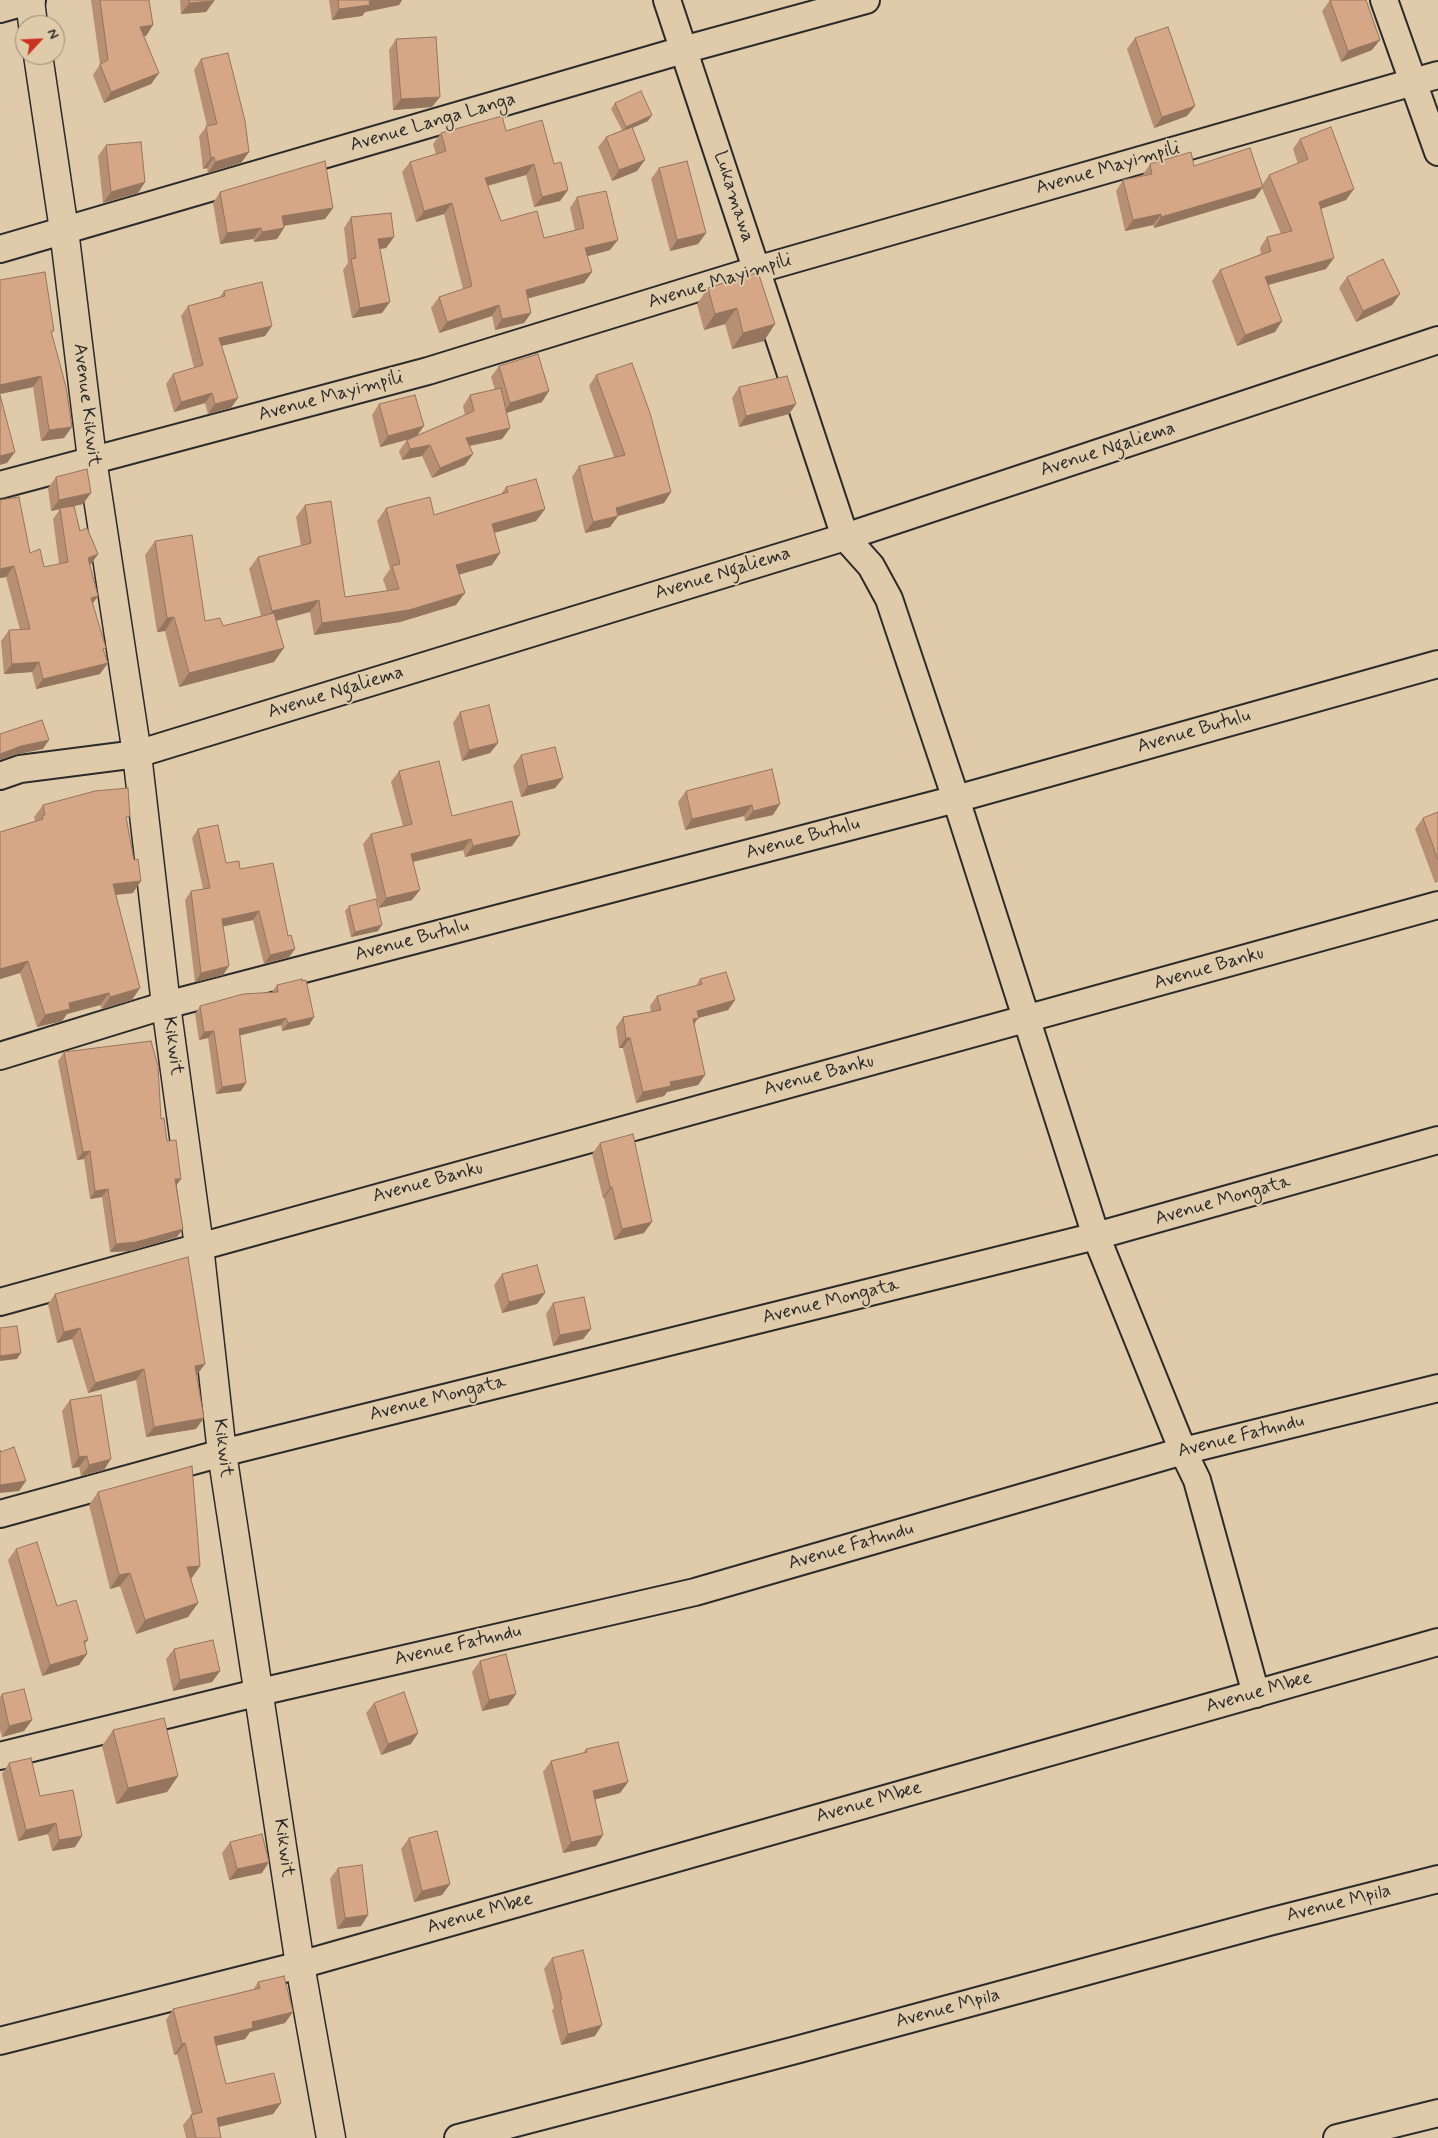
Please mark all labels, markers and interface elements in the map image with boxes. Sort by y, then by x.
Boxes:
north arrow [15,15,65,65]
text: N [43,26,63,42]
street label: Avenue Langa Langa [348,88,518,158]
street label: Avenue Mayimpili [1033,138,1183,200]
street label: Lukamawa [708,148,758,246]
street label: Avenue Mayimpili [645,249,795,315]
street label: Avenue Kikwit [67,342,105,468]
street label: Avenue Mayimpili [256,367,406,427]
street label: Avenue Ngaliema [1038,417,1178,483]
street label: Avenue Ngaliema [652,543,794,605]
street label: Avenue Ngaliema [265,662,407,724]
street label: Avenue Butulu [1135,705,1253,759]
street label: Avenue Butulu [744,813,862,865]
street label: Avenue Butulu [353,915,471,967]
street label: Avenue Banku [1151,942,1267,996]
street label: Kikwit [157,1015,187,1077]
street label: Avenue Banku [761,1050,877,1102]
street label: Avenue Banku [370,1157,486,1209]
street label: Avenue Mongata [1153,1171,1293,1231]
street label: Avenue Mongata [760,1274,902,1330]
street label: Avenue Mongata [367,1371,509,1427]
street label: Avenue Fatundu [1175,1410,1307,1464]
street label: Kikwit [207,1417,237,1479]
street label: Avenue Fatundu [786,1518,916,1576]
street label: Avenue Fatundu [392,1620,524,1672]
street label: Avenue Mbee [1203,1667,1315,1719]
street label: Avenue Mbee [813,1777,925,1829]
street label: Kikwit [268,1817,298,1879]
street label: Avenue Mpila [1284,1880,1394,1928]
street label: Avenue Mbee [424,1888,536,1940]
street label: Avenue Mpila [893,1984,1003,2034]

